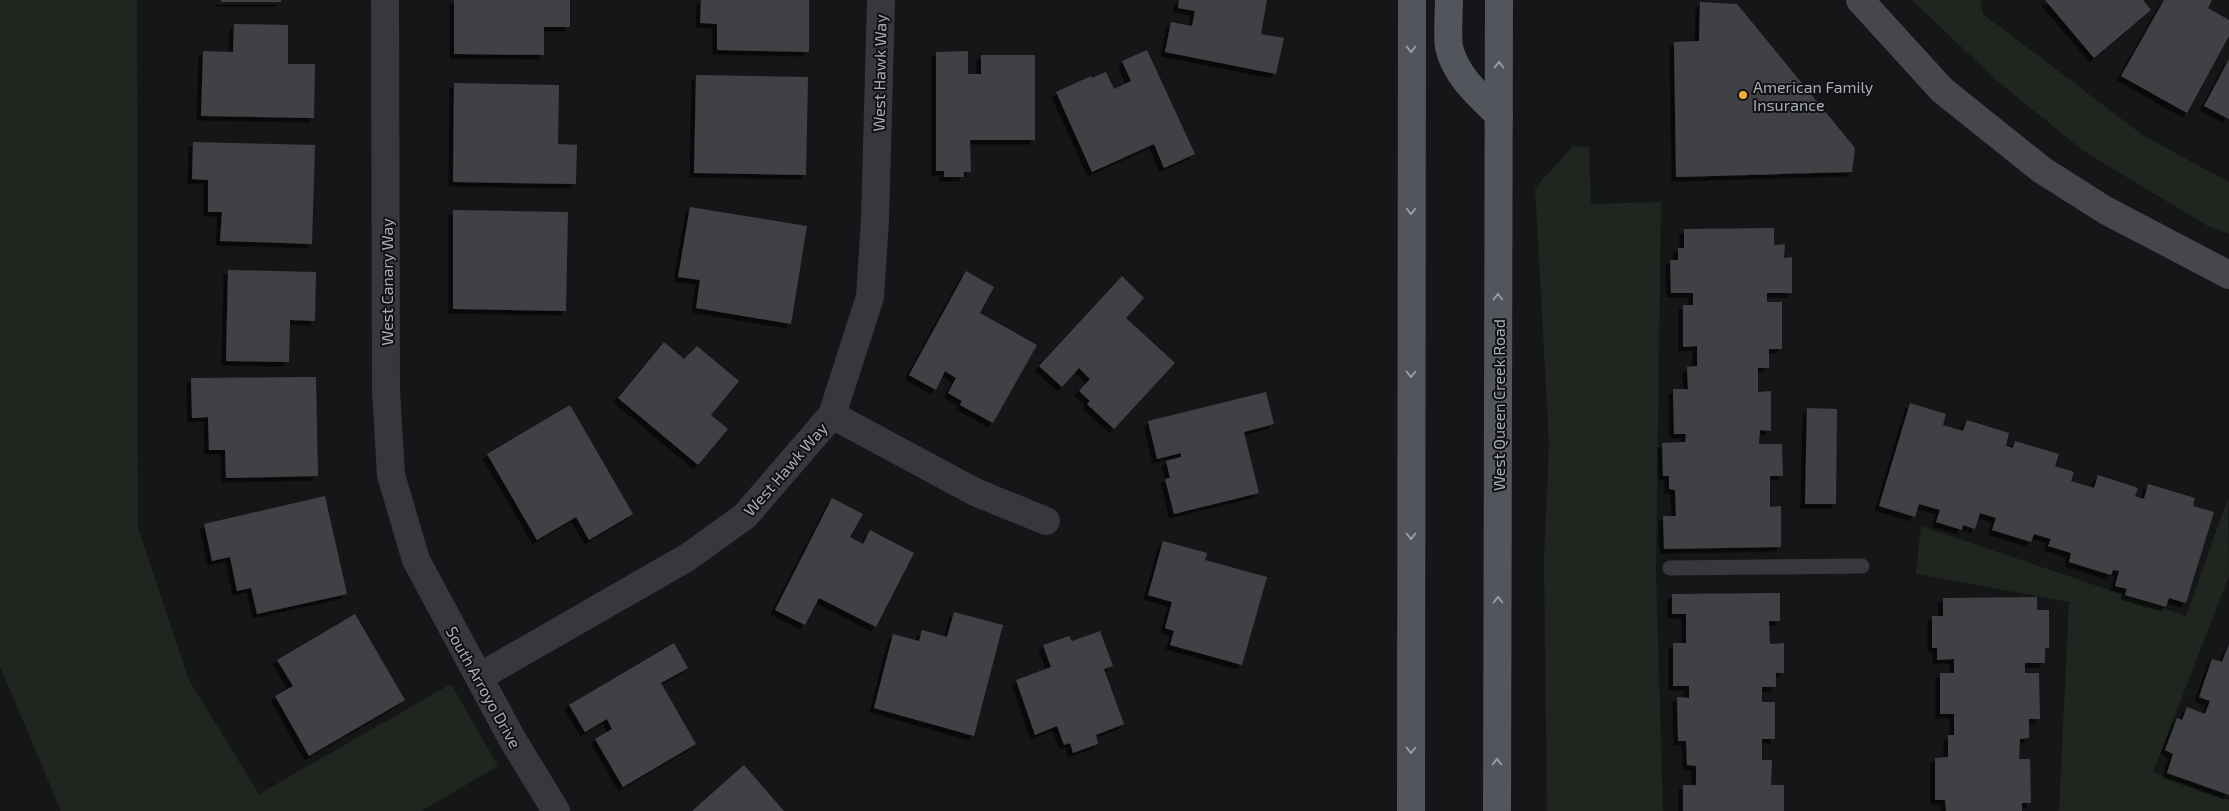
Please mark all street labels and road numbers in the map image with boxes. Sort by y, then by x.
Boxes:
street label: West Hawk Way [868,14,890,132]
street label: West Canary Way [377,218,396,346]
street label: West Queen Creek Road [1489,319,1509,491]
street label: West Hawk Way [739,418,831,520]
street label: South Arroyo Drive [443,623,525,751]

